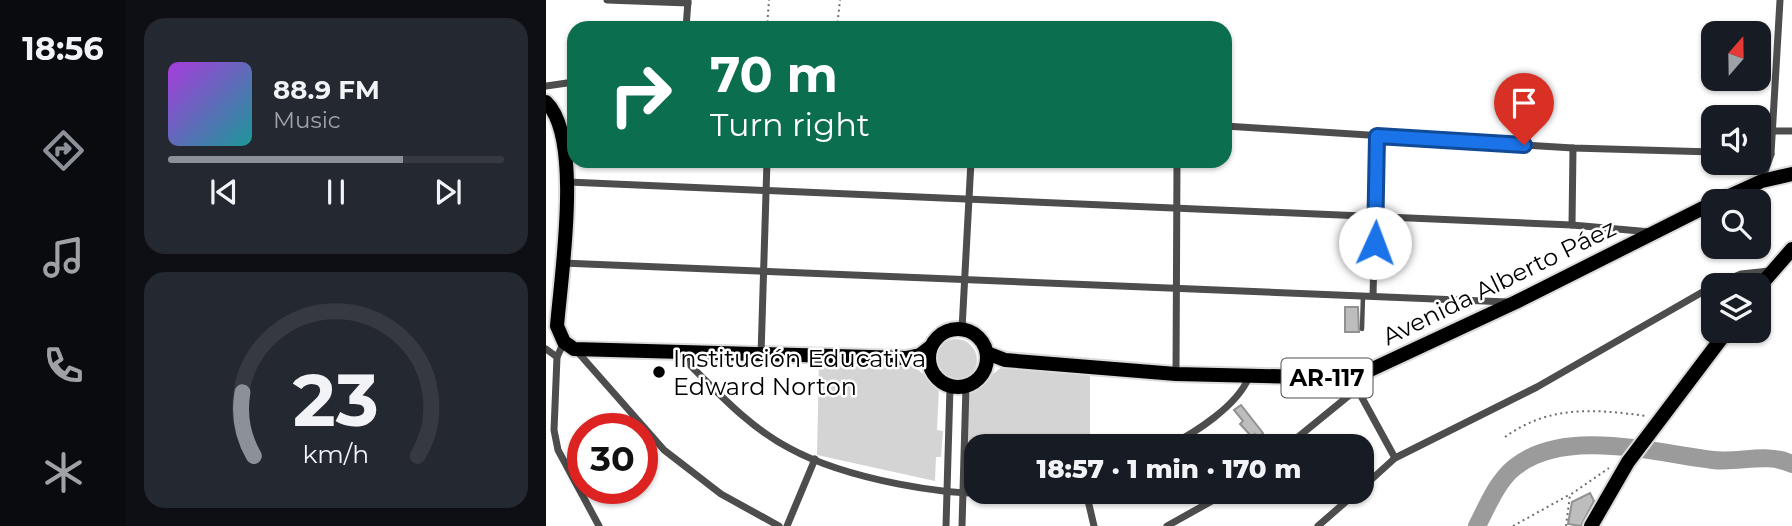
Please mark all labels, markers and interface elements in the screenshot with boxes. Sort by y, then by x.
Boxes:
north arrow [1701,21,1771,91]
map controls [1701,21,1771,343]
text: 18:56 [22,29,104,68]
text: 70 m [710,45,838,104]
icon: right [595,49,686,140]
pin [1494,73,1554,145]
text: 88.9 FM [273,74,380,106]
icon: arrive [1505,84,1543,122]
text: Turn right [710,105,870,144]
button: sound [1701,105,1771,175]
text: Music [273,106,341,134]
icon: directions [39,126,88,175]
icon: previous [205,173,243,211]
icon: pause [317,173,355,211]
icon: next [429,173,467,211]
button: search [1701,189,1771,259]
position arrow [1338,206,1412,280]
street label: Avenida Alberto Páez [1378,213,1620,351]
icon: music [39,233,88,282]
button: layers [1701,273,1771,343]
icon: phone [39,341,88,390]
place label: Institución Educativa Edward Norton [673,344,926,401]
text: 23 [293,356,379,444]
road number: AR-117 [1282,358,1372,398]
marker: Institución Educativa Edward Norton [651,364,667,380]
speed limit sign: 30 [567,413,658,504]
text: km/h [303,439,369,469]
icon: climate [39,448,88,497]
text: 18:57 · 1 min · 170 m [1037,453,1301,485]

